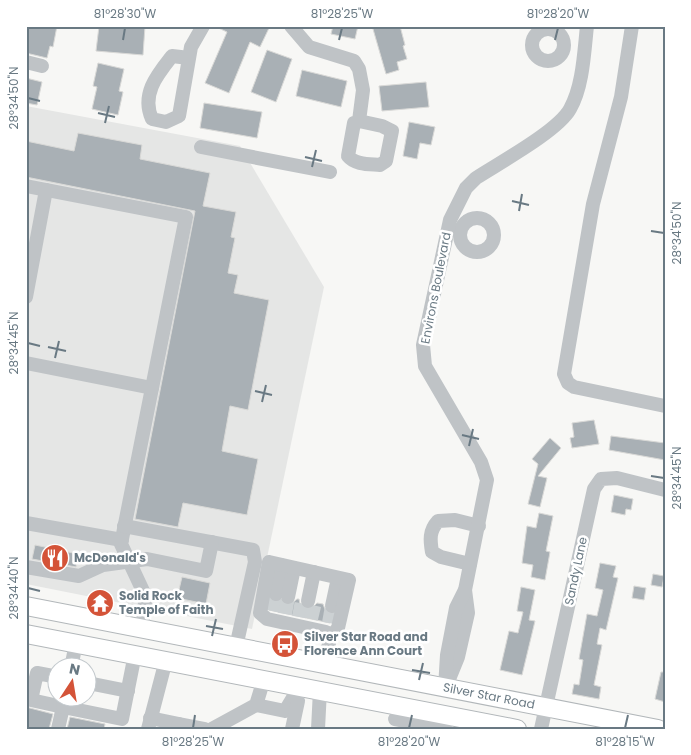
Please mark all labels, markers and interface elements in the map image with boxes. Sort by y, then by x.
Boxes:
text: 81°28'30"W [94,5,157,22]
text: 81°28'25"W [311,5,373,22]
text: 81°28'20"W [527,5,589,22]
text: 28°34'50"N [5,67,22,129]
text: 28°34'50"N [668,202,685,264]
street label: Environs Boulevard [416,231,455,345]
text: 28°34'45"N [5,312,22,374]
text: 28°34'45"N [668,447,685,509]
street label: Sandy Lane [560,535,591,607]
restaurant icon: McDonald's [40,543,70,573]
place label: McDonald's [74,549,146,566]
text: 28°34'40"N [5,557,22,619]
place label: Solid Rock Temple of Faith [119,587,214,618]
temple icon: Solid Rock Temple of Faith [85,588,115,618]
place label: Silver Star Road and Florence Ann Court [304,628,428,659]
bus stop icon: Silver Star Road and Florence Ann Court [270,629,300,659]
north arrow [48,658,98,708]
text: N [67,658,82,680]
street label: Silver Star Road [442,678,536,713]
text: 81°28'25"W [162,733,224,750]
text: 81°28'20"W [378,733,440,750]
text: 81°28'15"W [595,733,655,750]

